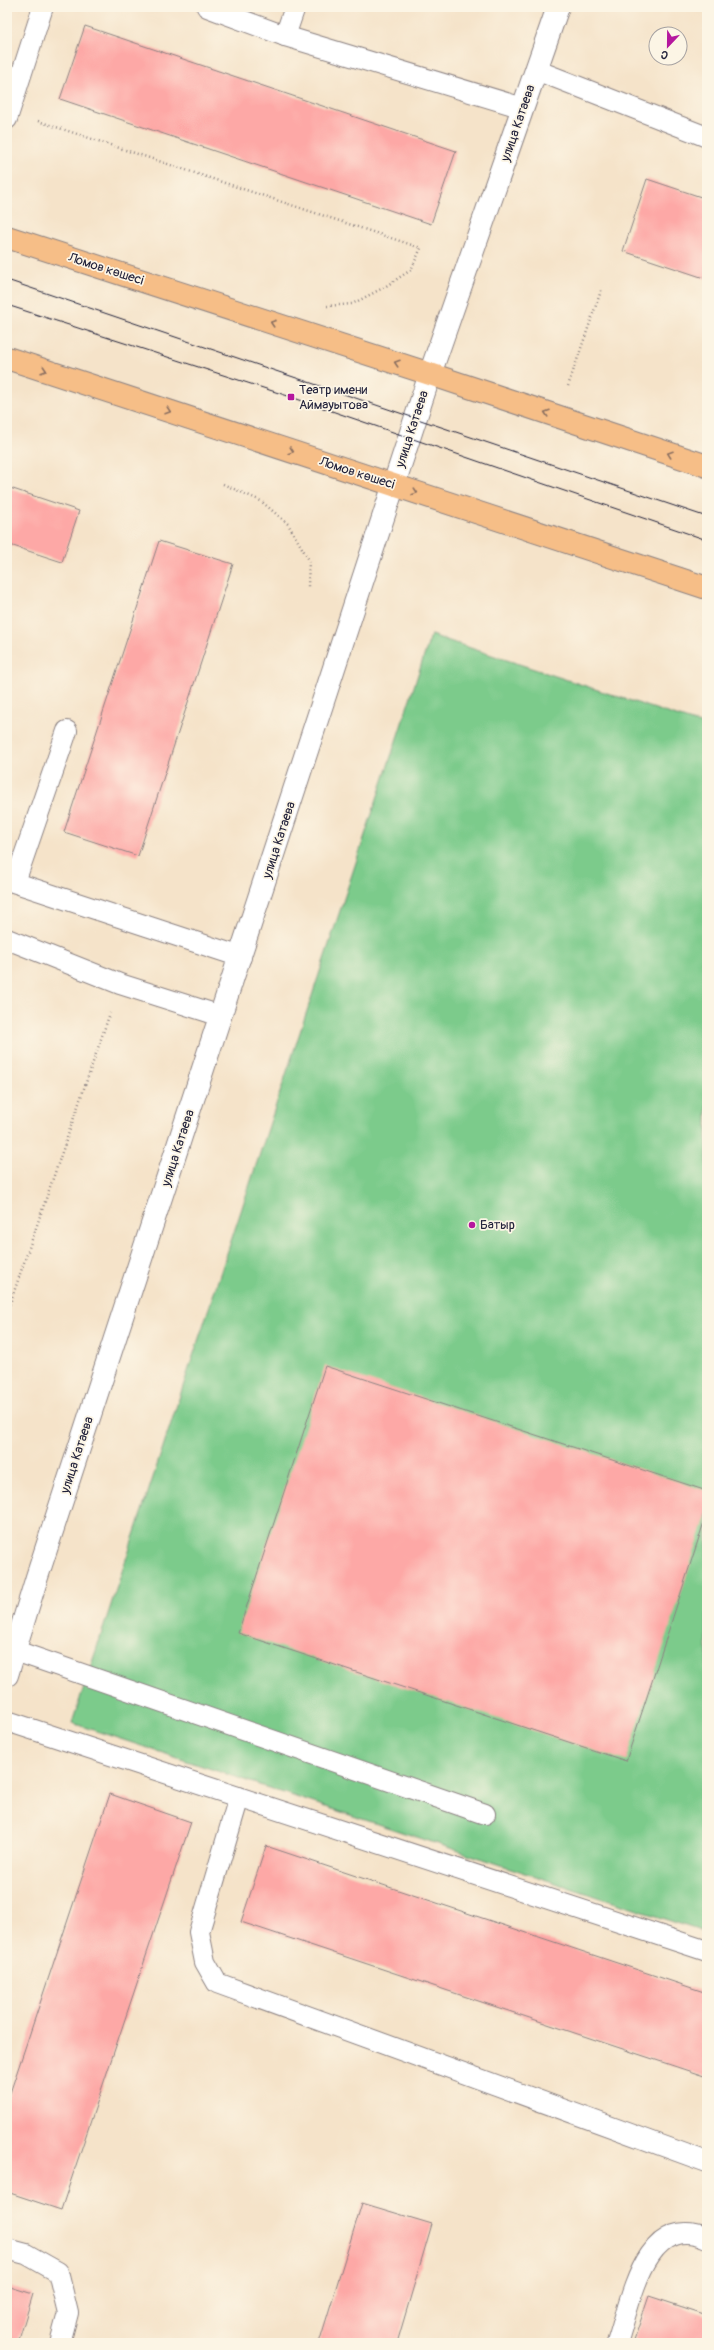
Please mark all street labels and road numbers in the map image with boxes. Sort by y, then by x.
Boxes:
street label: улица Катаева [497,83,539,164]
street label: Ломов көшесі [65,249,146,289]
street label: улица Катаева [392,388,432,471]
street label: Ломов көшесі [316,453,397,493]
street label: улица Катаева [259,799,299,882]
street label: улица Катаева [158,1107,198,1190]
street label: улица Катаева [57,1414,97,1497]

